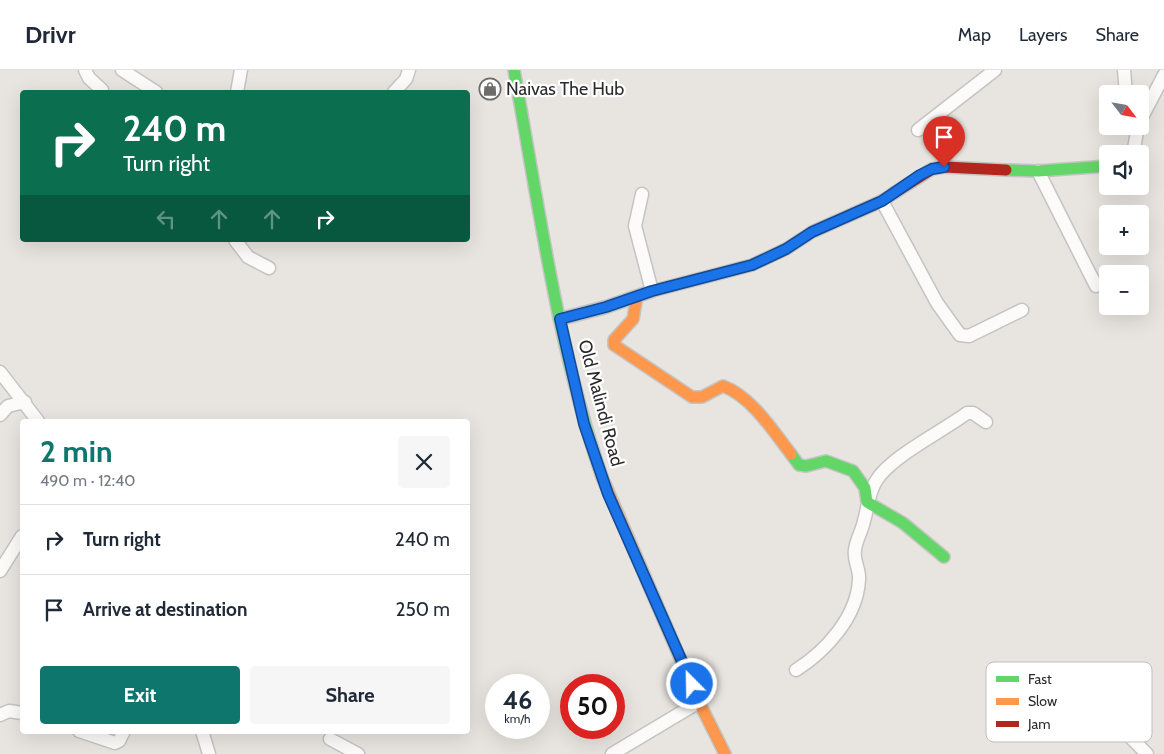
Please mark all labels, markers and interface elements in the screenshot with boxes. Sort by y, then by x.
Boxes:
text: Drivr [25,20,76,49]
text: Map [958,24,991,46]
text: Layers [1019,24,1068,46]
text: Share [1096,24,1139,46]
shop icon: Naivas The Hub [478,77,502,101]
place label: Naivas The Hub [506,78,624,100]
north arrow [1099,85,1149,135]
map controls [1099,85,1149,315]
text: 240 m [123,107,226,150]
icon: right [40,110,105,175]
pin [923,116,965,167]
icon: arrive [930,123,958,151]
button: sound [1099,145,1149,195]
text: Turn right [123,150,210,177]
icon: left [152,205,180,233]
icon: ahead [205,205,233,233]
icon: ahead [258,205,286,233]
icon: right [311,205,339,233]
button: + [1099,205,1149,255]
button: − [1099,265,1149,315]
street label: Old Malindi Road [574,337,628,469]
text: 2 min [40,433,112,470]
button: close [398,436,450,488]
text: 490 m · 12:40 [40,471,136,490]
icon: right [40,526,68,554]
text: Turn right [83,528,161,551]
text: 240 m [395,528,450,551]
icon: arrive [40,596,68,624]
text: Arrive at destination [83,598,247,621]
text: 250 m [396,598,450,621]
position arrow [665,657,717,709]
legend [986,662,1152,742]
button: Exit [40,666,240,724]
button: Share [250,666,450,724]
text: Fast [1028,670,1052,688]
speed limit sign: 50 [560,674,625,739]
text: 46 [503,685,532,715]
text: Slow [1028,692,1057,710]
text: km/h [504,711,531,726]
text: Jam [1027,715,1050,733]

